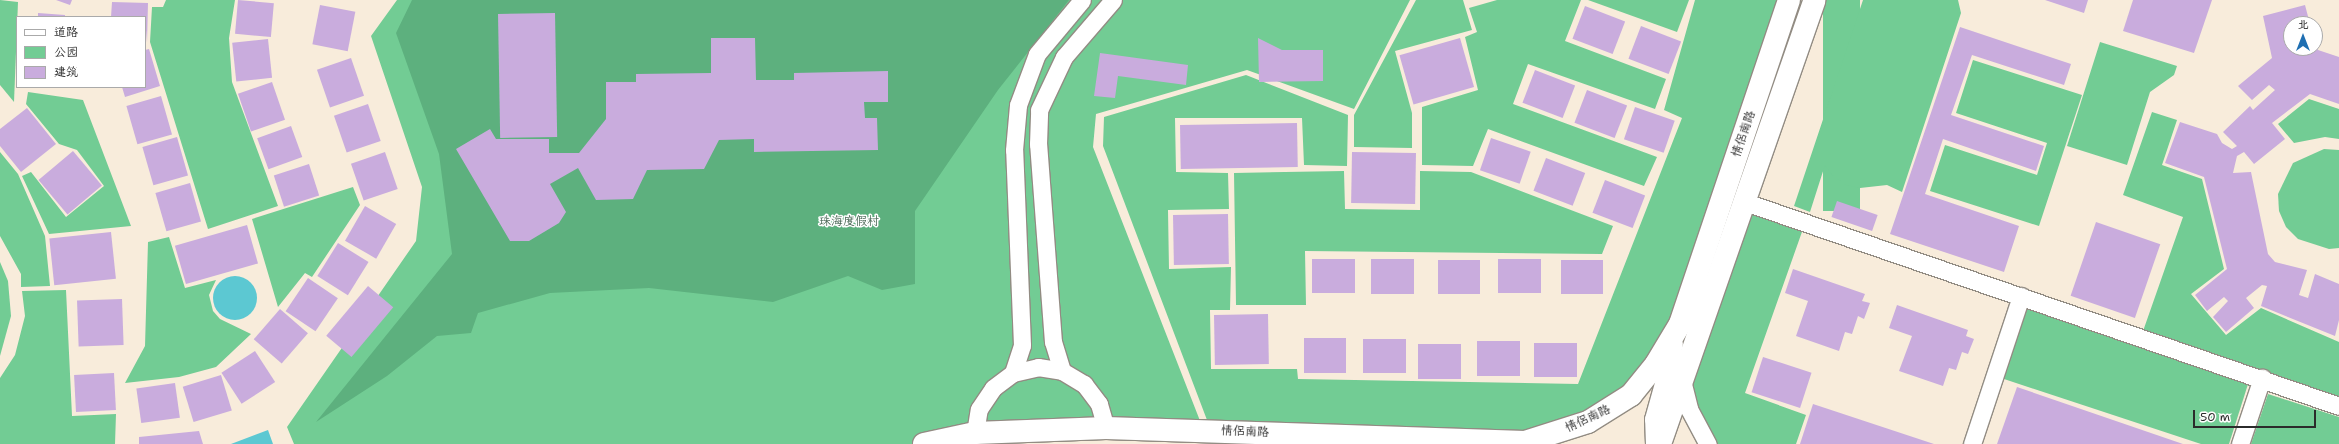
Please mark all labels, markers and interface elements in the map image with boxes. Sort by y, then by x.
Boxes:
legend [16,16,146,88]
north arrow [2283,16,2323,56]
text: 北 [2298,17,2309,32]
text: 道路 [54,24,78,40]
text: 公园 [54,44,78,60]
text: 建筑 [54,64,78,80]
street label: 情侣南路 [1729,109,1759,159]
park label: 珠海度假村 [819,215,879,229]
street label: 情侣南路 [1563,402,1613,436]
scale bar [2195,402,2318,428]
text: 50 m [2200,409,2230,425]
street label: 情侣南路 [1221,424,1269,440]

